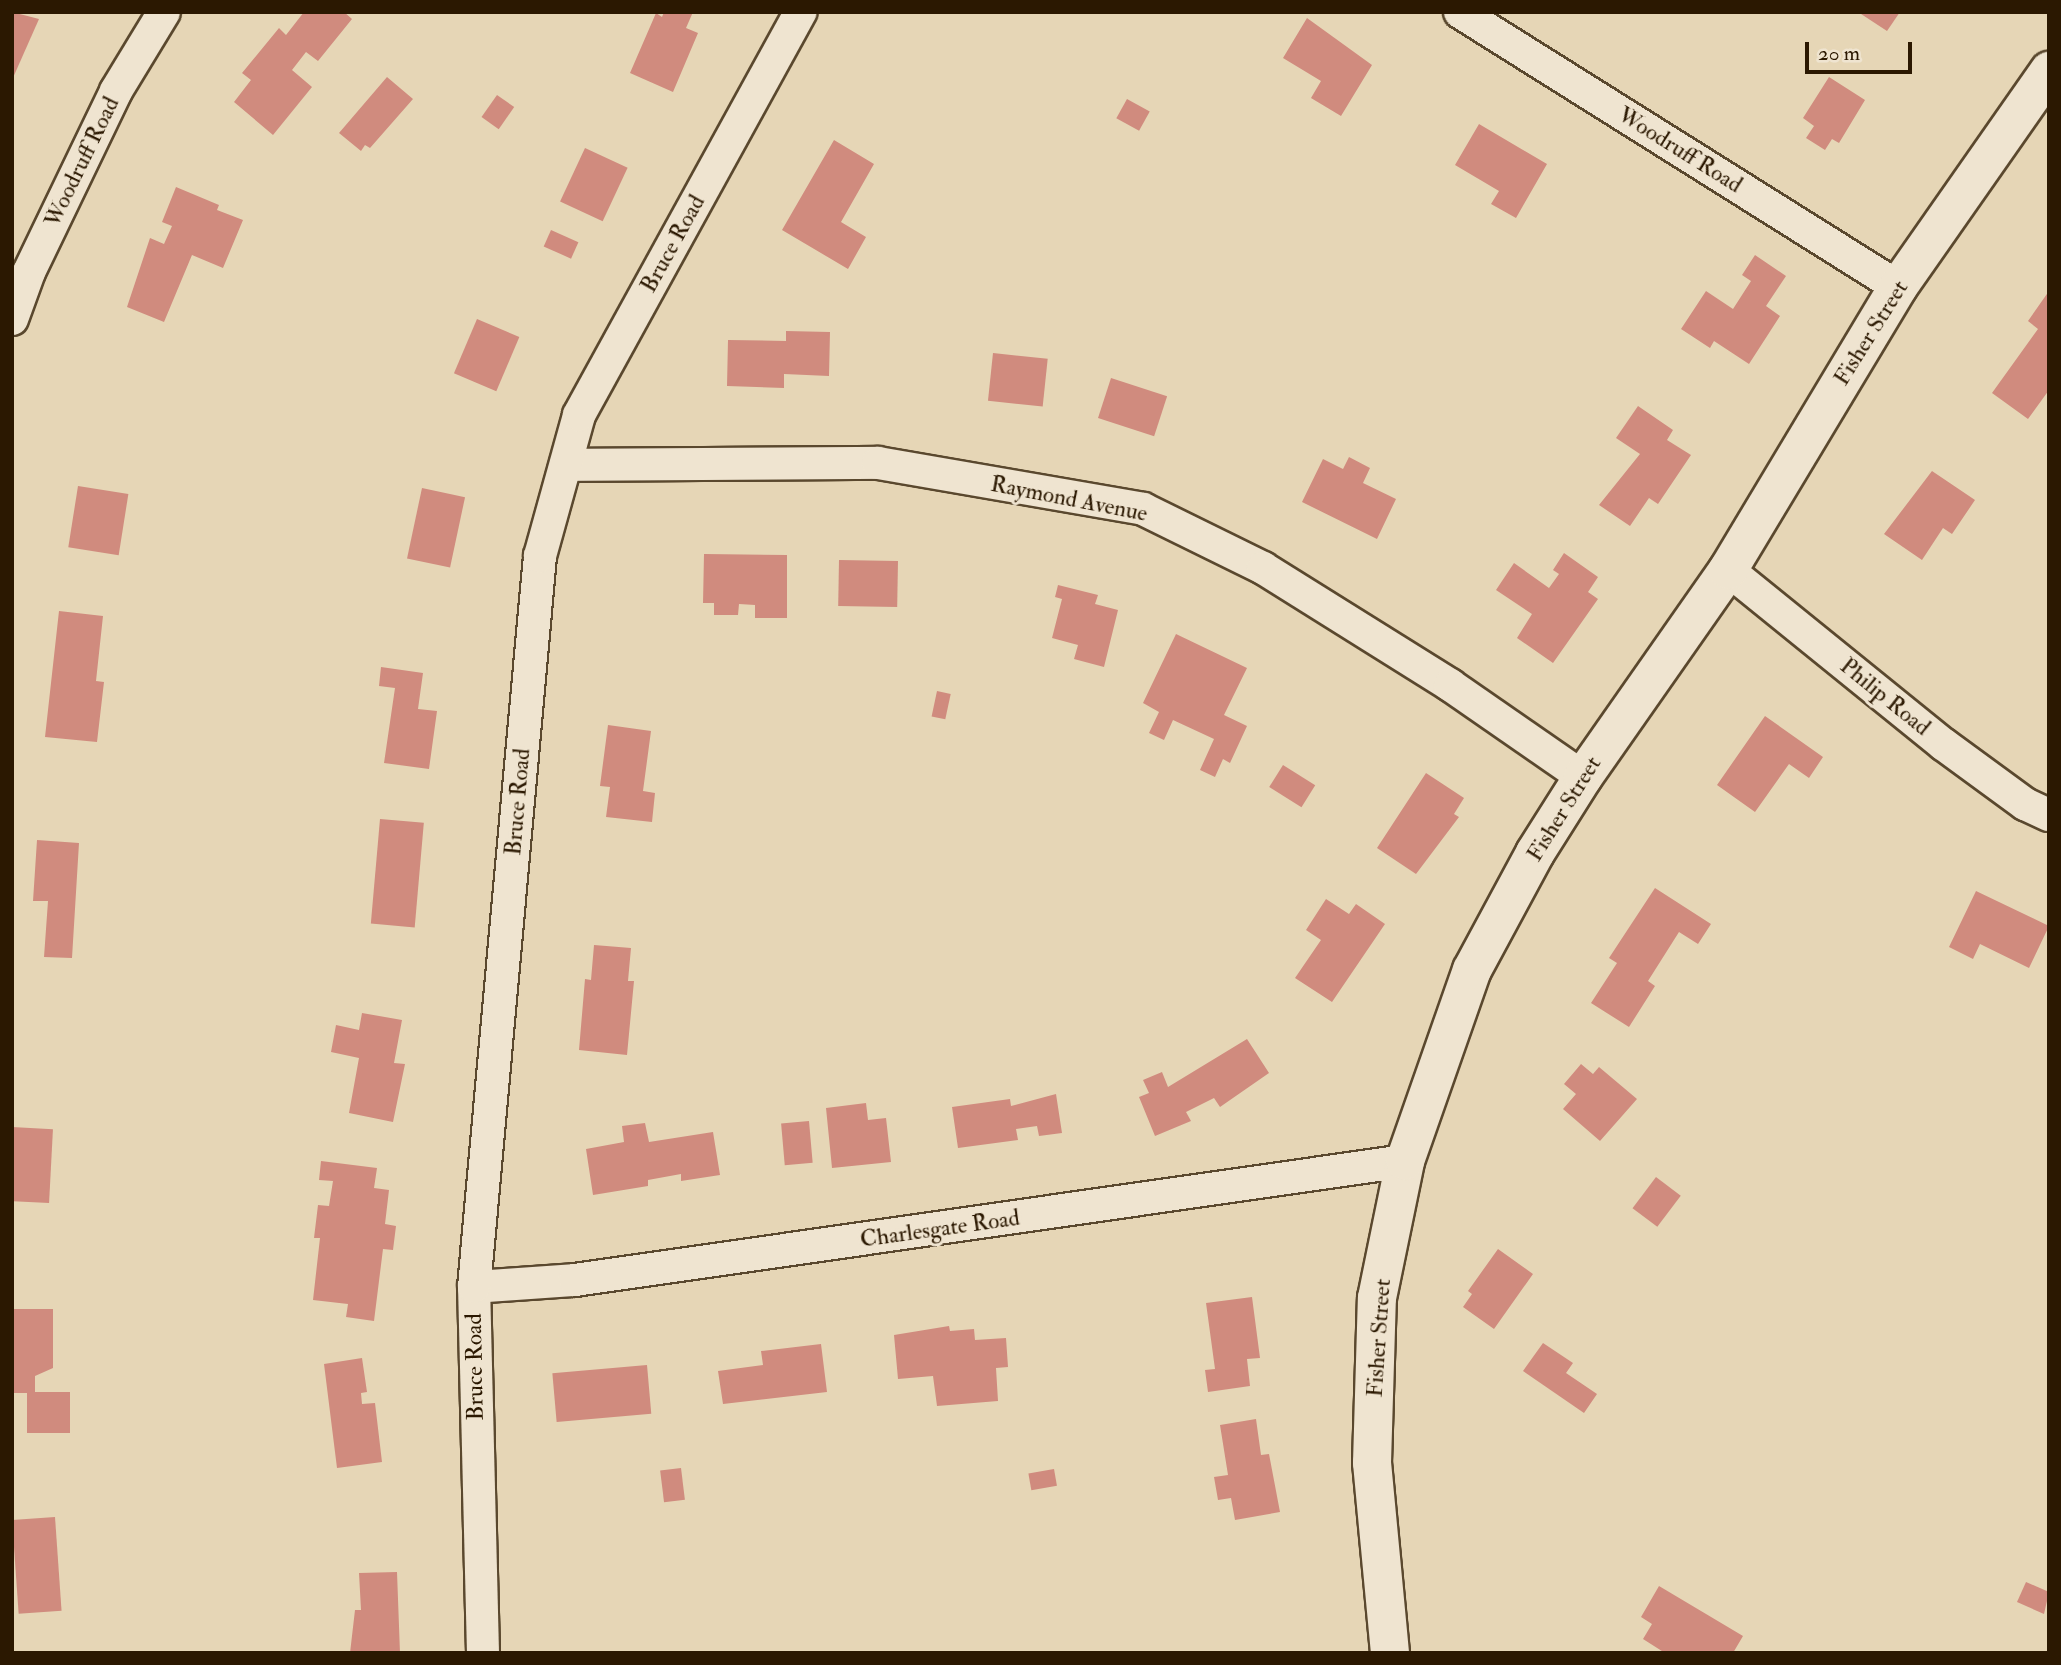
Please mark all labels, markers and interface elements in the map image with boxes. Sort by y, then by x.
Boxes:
scale bar [1809,28,1916,72]
text: 20 m [1818,40,1860,67]
street label: Woodruff Road [39,92,125,232]
street label: Woodruff Road [1613,101,1747,199]
street label: Bruce Road [635,190,711,298]
street label: Fisher Street [1828,275,1914,391]
street label: Raymond Avenue [988,470,1150,528]
street label: Philip Road [1834,652,1936,742]
street label: Bruce Road [500,747,536,857]
street label: Fisher Street [1521,751,1607,867]
street label: Charlesgate Road [858,1204,1022,1254]
street label: Fisher Street [1361,1278,1397,1398]
street label: Bruce Road [460,1313,490,1421]

